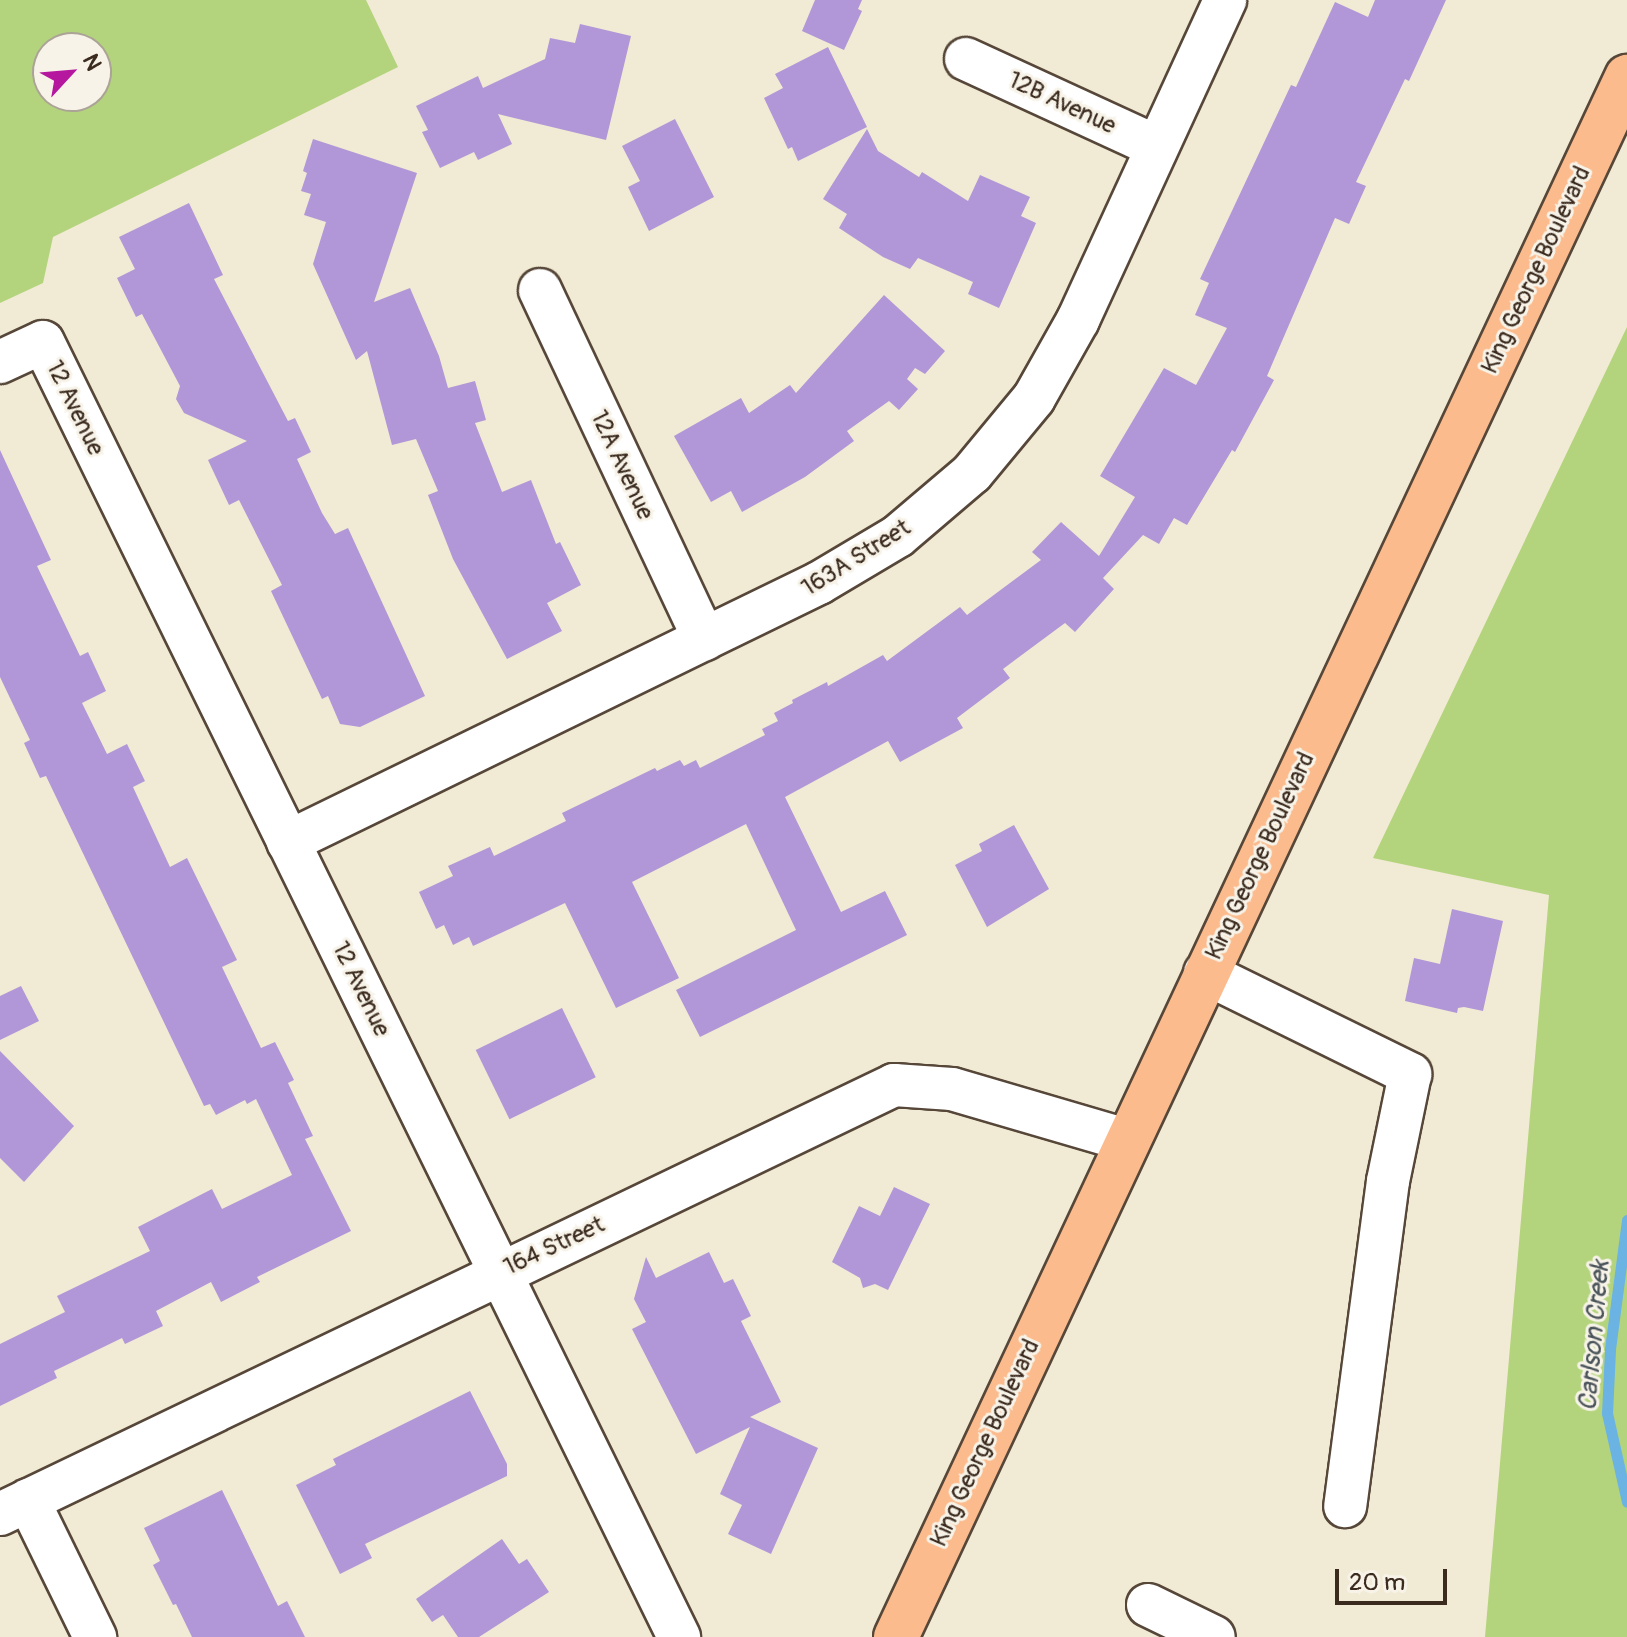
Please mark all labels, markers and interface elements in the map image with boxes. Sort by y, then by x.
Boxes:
north arrow [32,32,112,112]
text: N [76,50,108,75]
street label: 12B Avenue [1004,66,1120,140]
street label: King George Boulevard [1475,162,1597,378]
street label: 12 Avenue [40,356,110,460]
street label: 12A Avenue [584,406,660,524]
street label: 163A Street [796,513,916,603]
street label: King George Boulevard [1199,748,1321,964]
street label: 12 Avenue [326,937,396,1041]
street label: 164 Street [499,1210,609,1282]
water label: Carlson Creek [1573,1260,1617,1412]
street label: King George Boulevard [924,1335,1046,1551]
scale bar [1339,1553,1451,1603]
text: 20 m [1349,1568,1405,1597]

